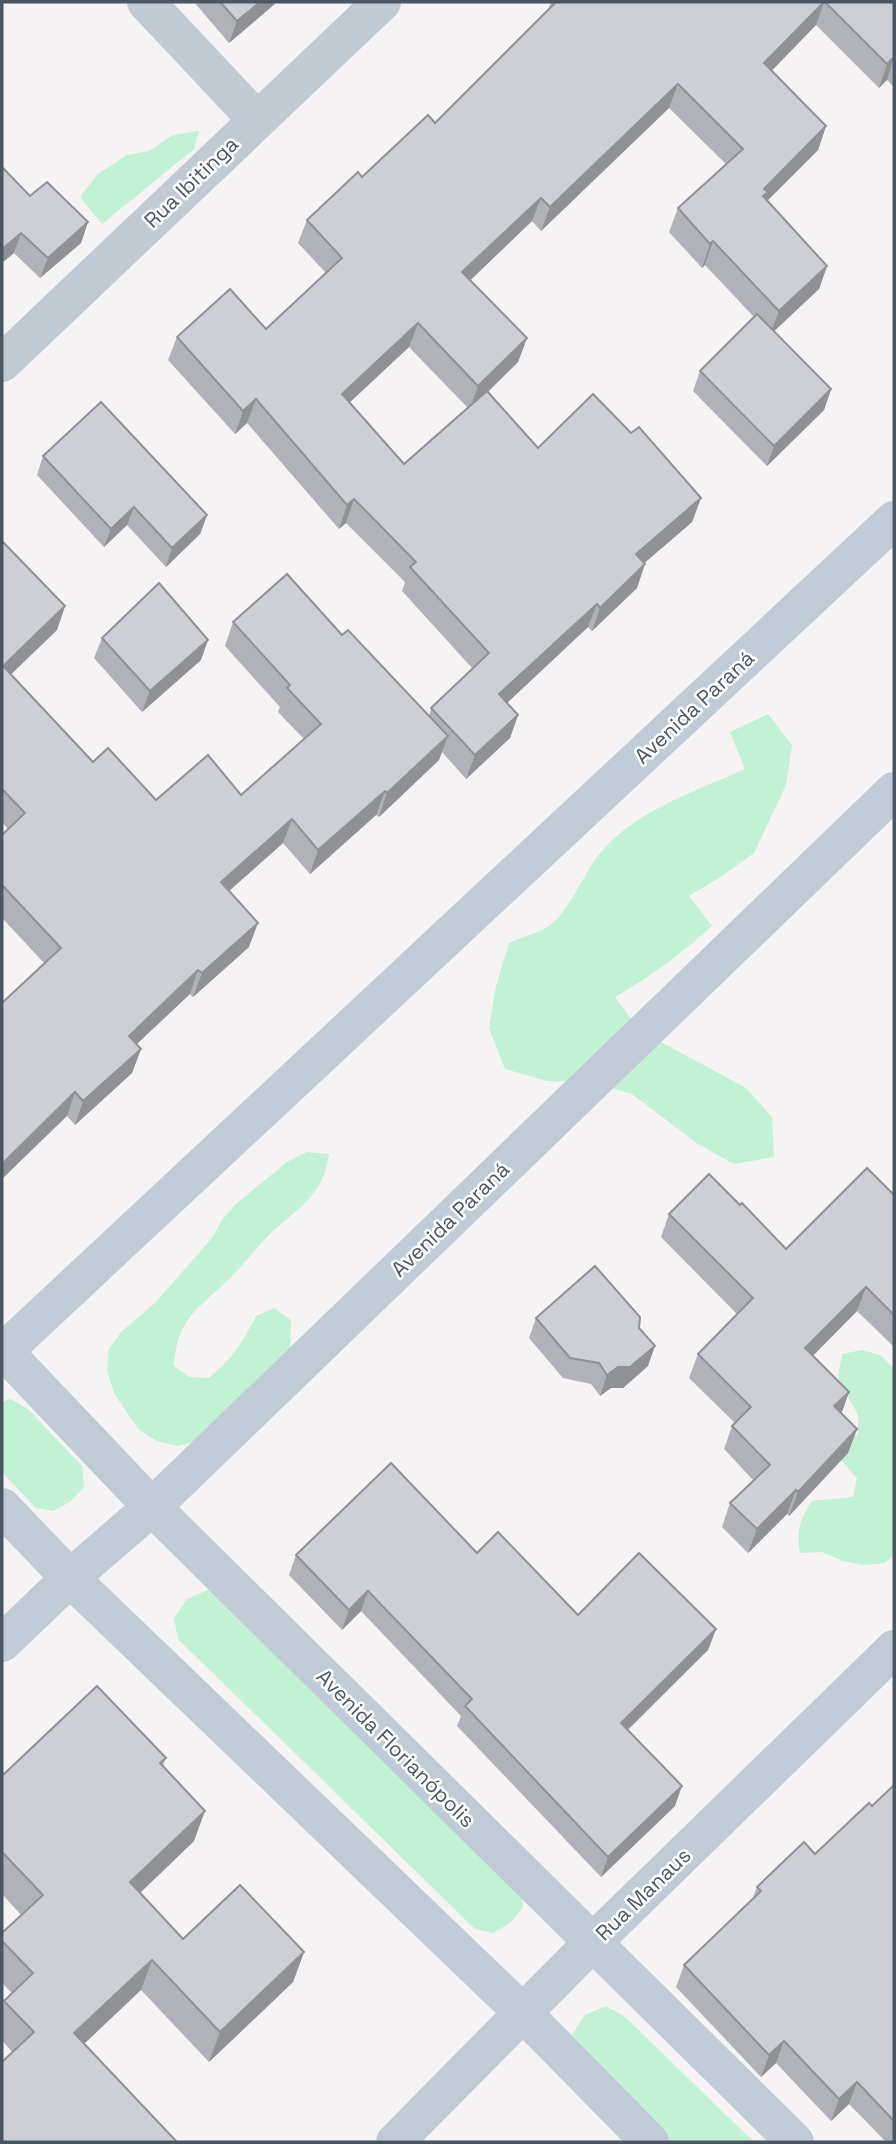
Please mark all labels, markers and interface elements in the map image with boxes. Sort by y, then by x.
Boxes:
street label: Rua Ibitinga [138,130,244,234]
street label: Avenida Paraná [628,645,760,769]
street label: Avenida Paraná [385,1156,515,1282]
street label: Avenida Florianópolis [311,1663,481,1833]
street label: Rua Manaus [590,1842,696,1946]

